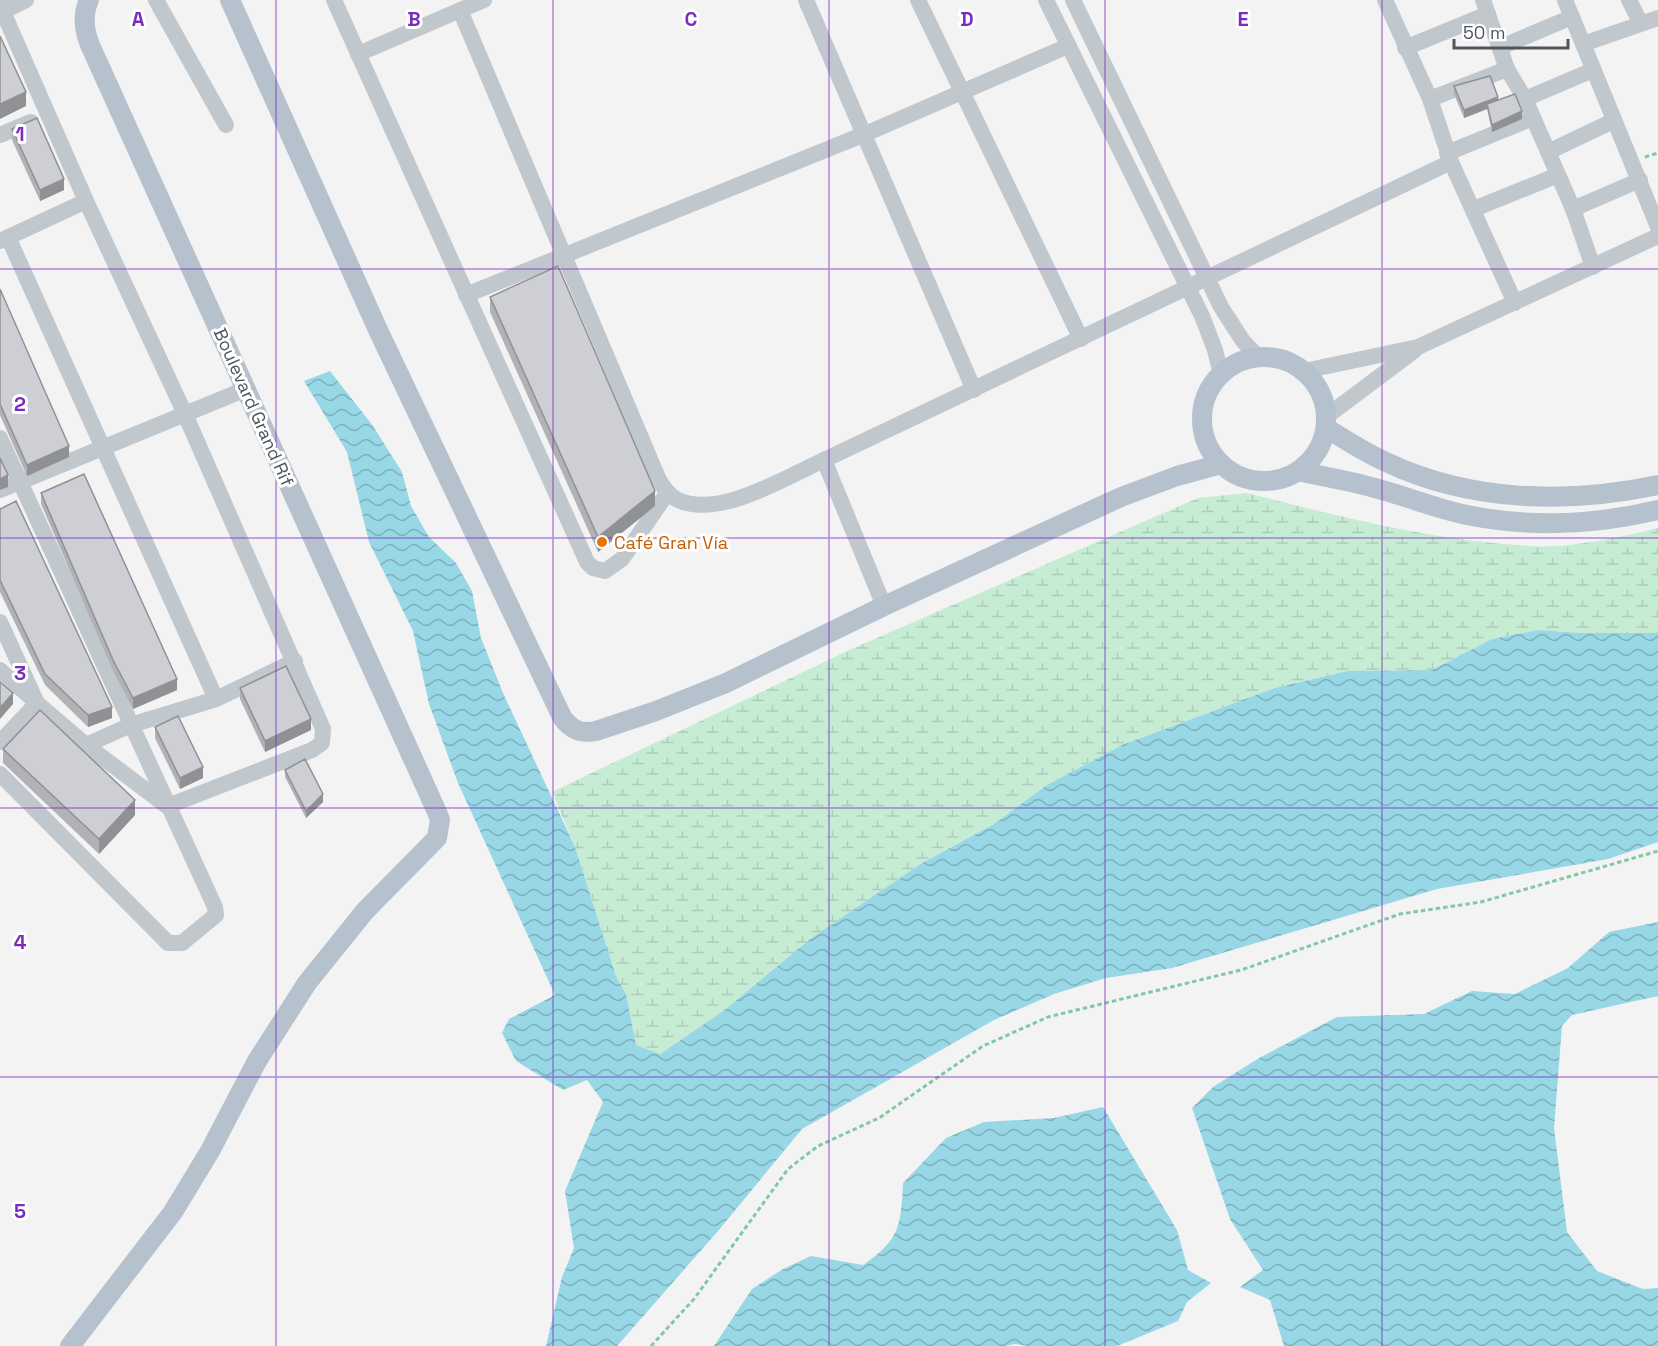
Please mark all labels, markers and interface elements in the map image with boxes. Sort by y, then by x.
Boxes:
text: A [132,6,145,32]
text: B [407,6,421,32]
text: C [685,6,698,32]
text: D [960,6,974,32]
text: E [1237,6,1249,32]
scale bar [1454,12,1568,50]
text: 50 m [1463,21,1505,44]
text: 1 [15,121,25,147]
street label: Boulevard Grand Rif [209,324,299,490]
text: 2 [14,391,26,417]
place label: Café Gran Vía [614,531,728,554]
marker: Café Gran Vía [595,535,609,549]
text: 3 [14,660,26,686]
text: 4 [14,929,27,955]
text: 5 [14,1198,26,1224]

